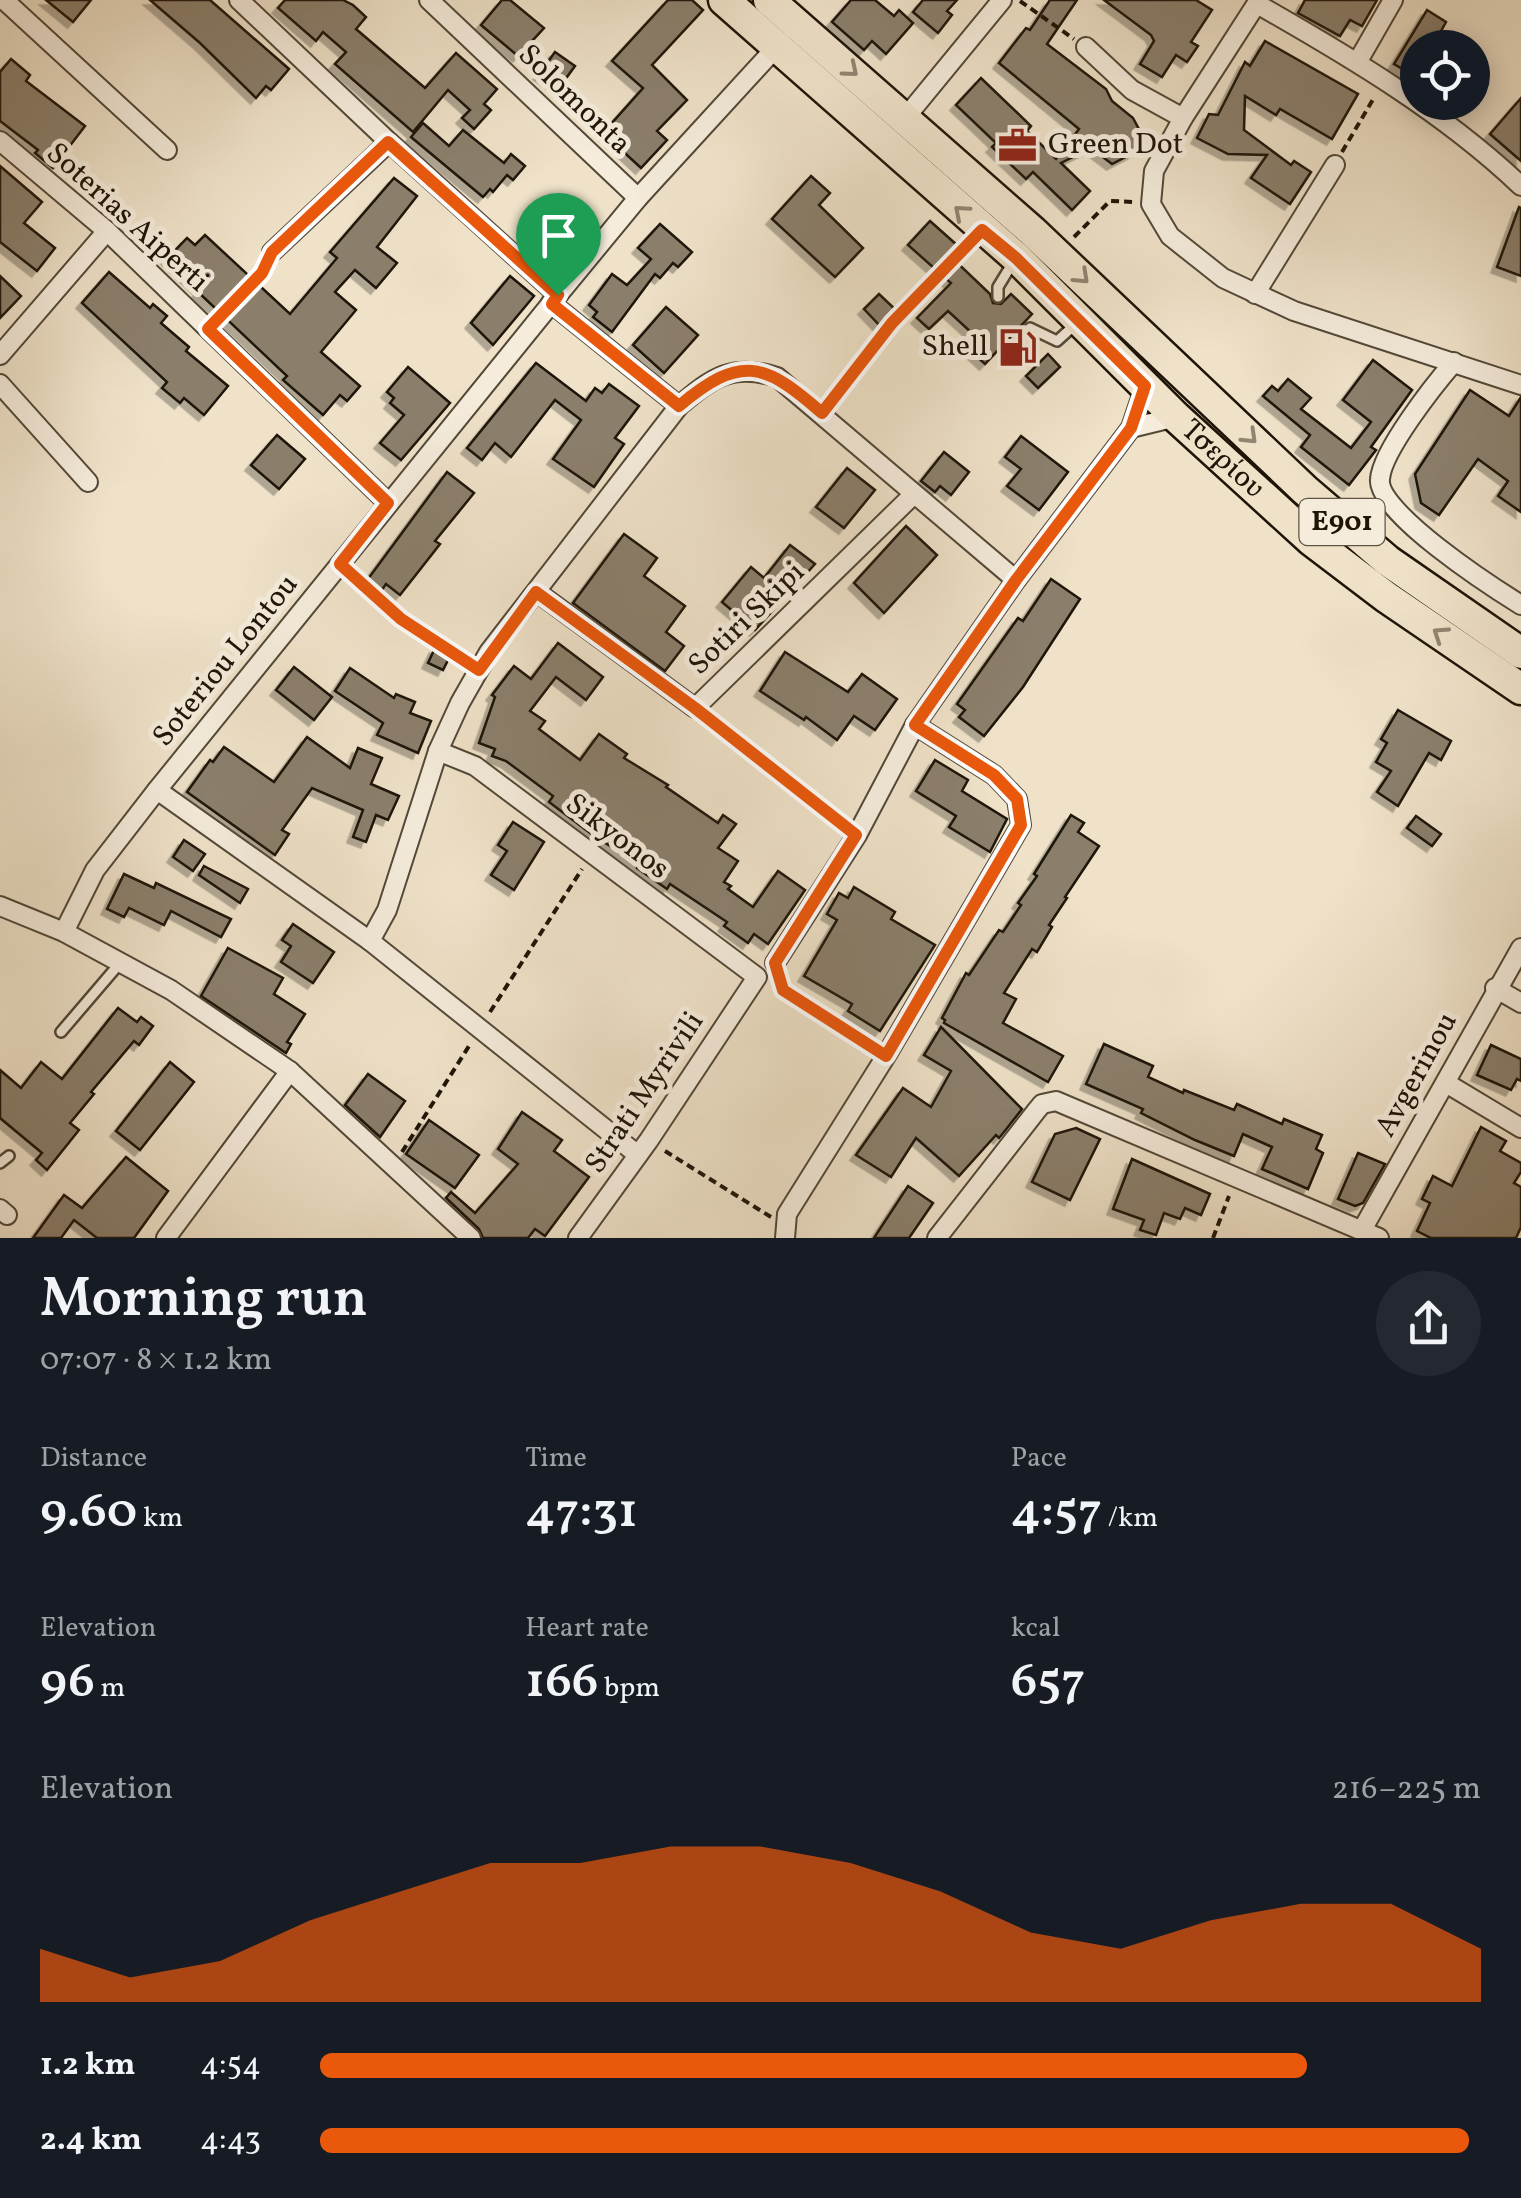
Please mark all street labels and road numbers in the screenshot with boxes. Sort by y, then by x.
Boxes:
street label: Solomonta [508,35,640,165]
street label: Soterias Aiperti [36,133,218,303]
street label: Τσερίου [1171,410,1274,509]
road number: E901 [1300,499,1384,545]
street label: Sotiri Skipi [679,553,815,685]
street label: Soteriou Lontou [143,566,309,756]
street label: Sikyonos [556,784,678,890]
street label: Strati Myrivili [575,1004,715,1182]
street label: Avgerinou [1365,1005,1469,1145]

